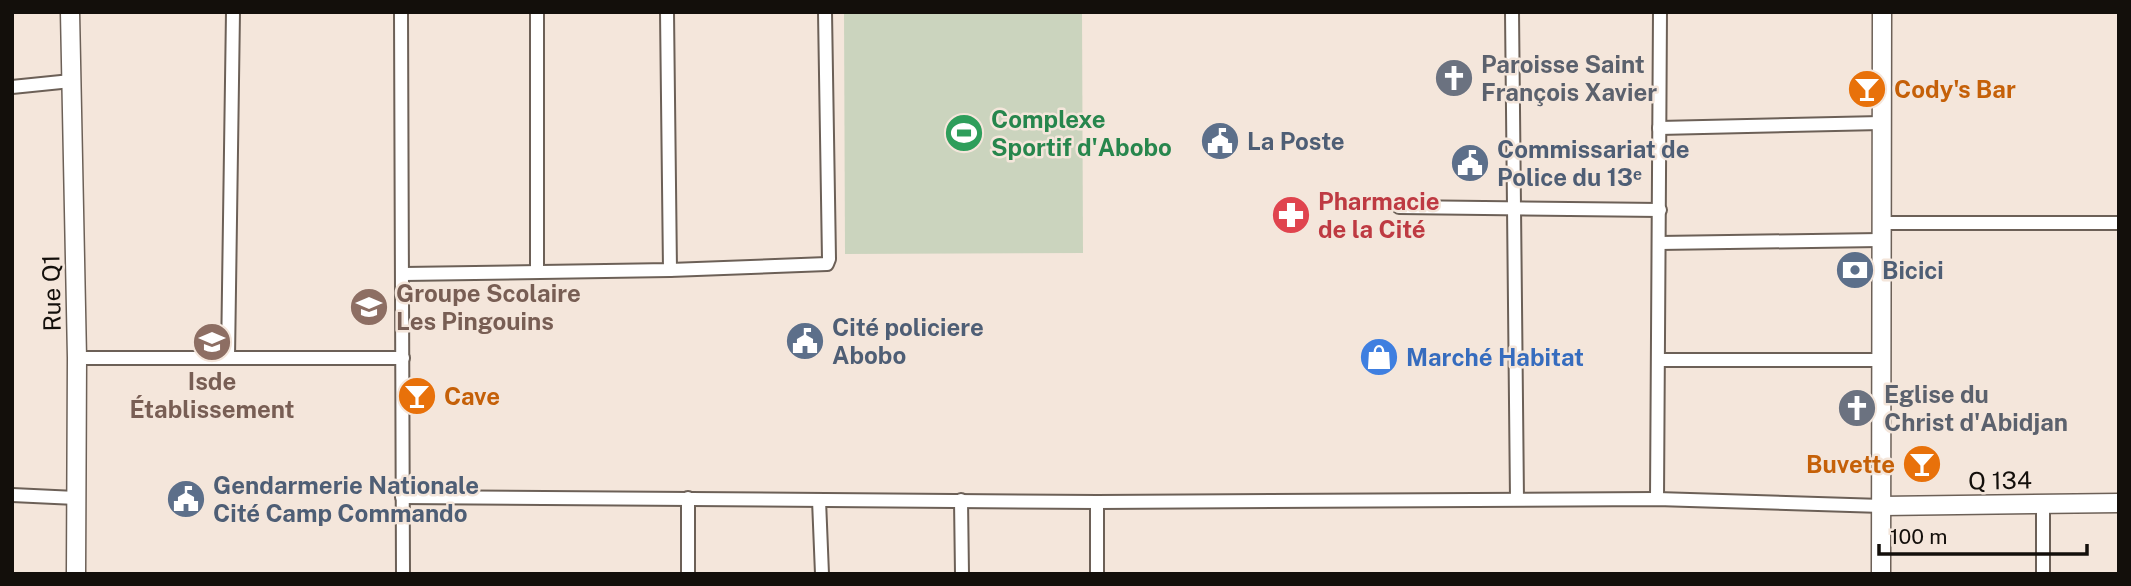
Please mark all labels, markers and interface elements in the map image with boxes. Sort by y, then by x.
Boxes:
place label: Paroisse Saint François Xavier [1481,50,1657,107]
church icon: Paroisse Saint François Xavier [1433,57,1475,99]
bar icon: Cody's Bar [1846,68,1888,110]
place label: Cody's Bar [1894,75,2016,103]
place label: Complexe Sportif d'Abobo [991,105,1172,161]
sports icon: Complexe Sportif d'Abobo [943,112,985,154]
public building icon: La Poste [1199,120,1241,162]
place label: La Poste [1247,127,1345,155]
place label: Commissariat de Police du 13ᵉ [1497,135,1690,191]
public building icon: Commissariat de Police du 13ᵉ [1449,142,1491,184]
place label: Pharmacie de la Cité [1318,187,1440,243]
pharmacy icon: Pharmacie de la Cité [1270,194,1312,236]
bank icon: Bicici [1834,249,1876,291]
street label: Rue Q1 [36,254,66,332]
place label: Bicici [1882,256,1944,284]
place label: Groupe Scolaire Les Pingouins [396,279,581,335]
school or university icon: Groupe Scolaire Les Pingouins [348,286,390,328]
place label: Cité policiere Abobo [832,313,984,369]
public building icon: Cité policiere Abobo [784,320,826,362]
school or university icon: Isde Établissement [191,321,233,363]
shop icon: Marché Habitat [1358,336,1400,378]
place label: Marché Habitat [1406,343,1584,371]
place label: Isde Établissement [129,367,295,423]
bar icon: Cave [396,375,438,417]
place label: Eglise du Christ d'Abidjan [1884,380,2068,436]
place label: Cave [444,382,500,410]
church icon: Eglise du Christ d'Abidjan [1836,387,1878,429]
bar icon: Buvette [1901,443,1943,485]
place label: Buvette [1806,450,1895,478]
street label: Q 134 [1968,465,2032,495]
place label: Gendarmerie Nationale Cité Camp Commando [213,471,479,527]
public building icon: Gendarmerie Nationale Cité Camp Commando [165,478,207,520]
scale bar [1879,512,2087,556]
text: 100 m [1890,524,1947,549]

